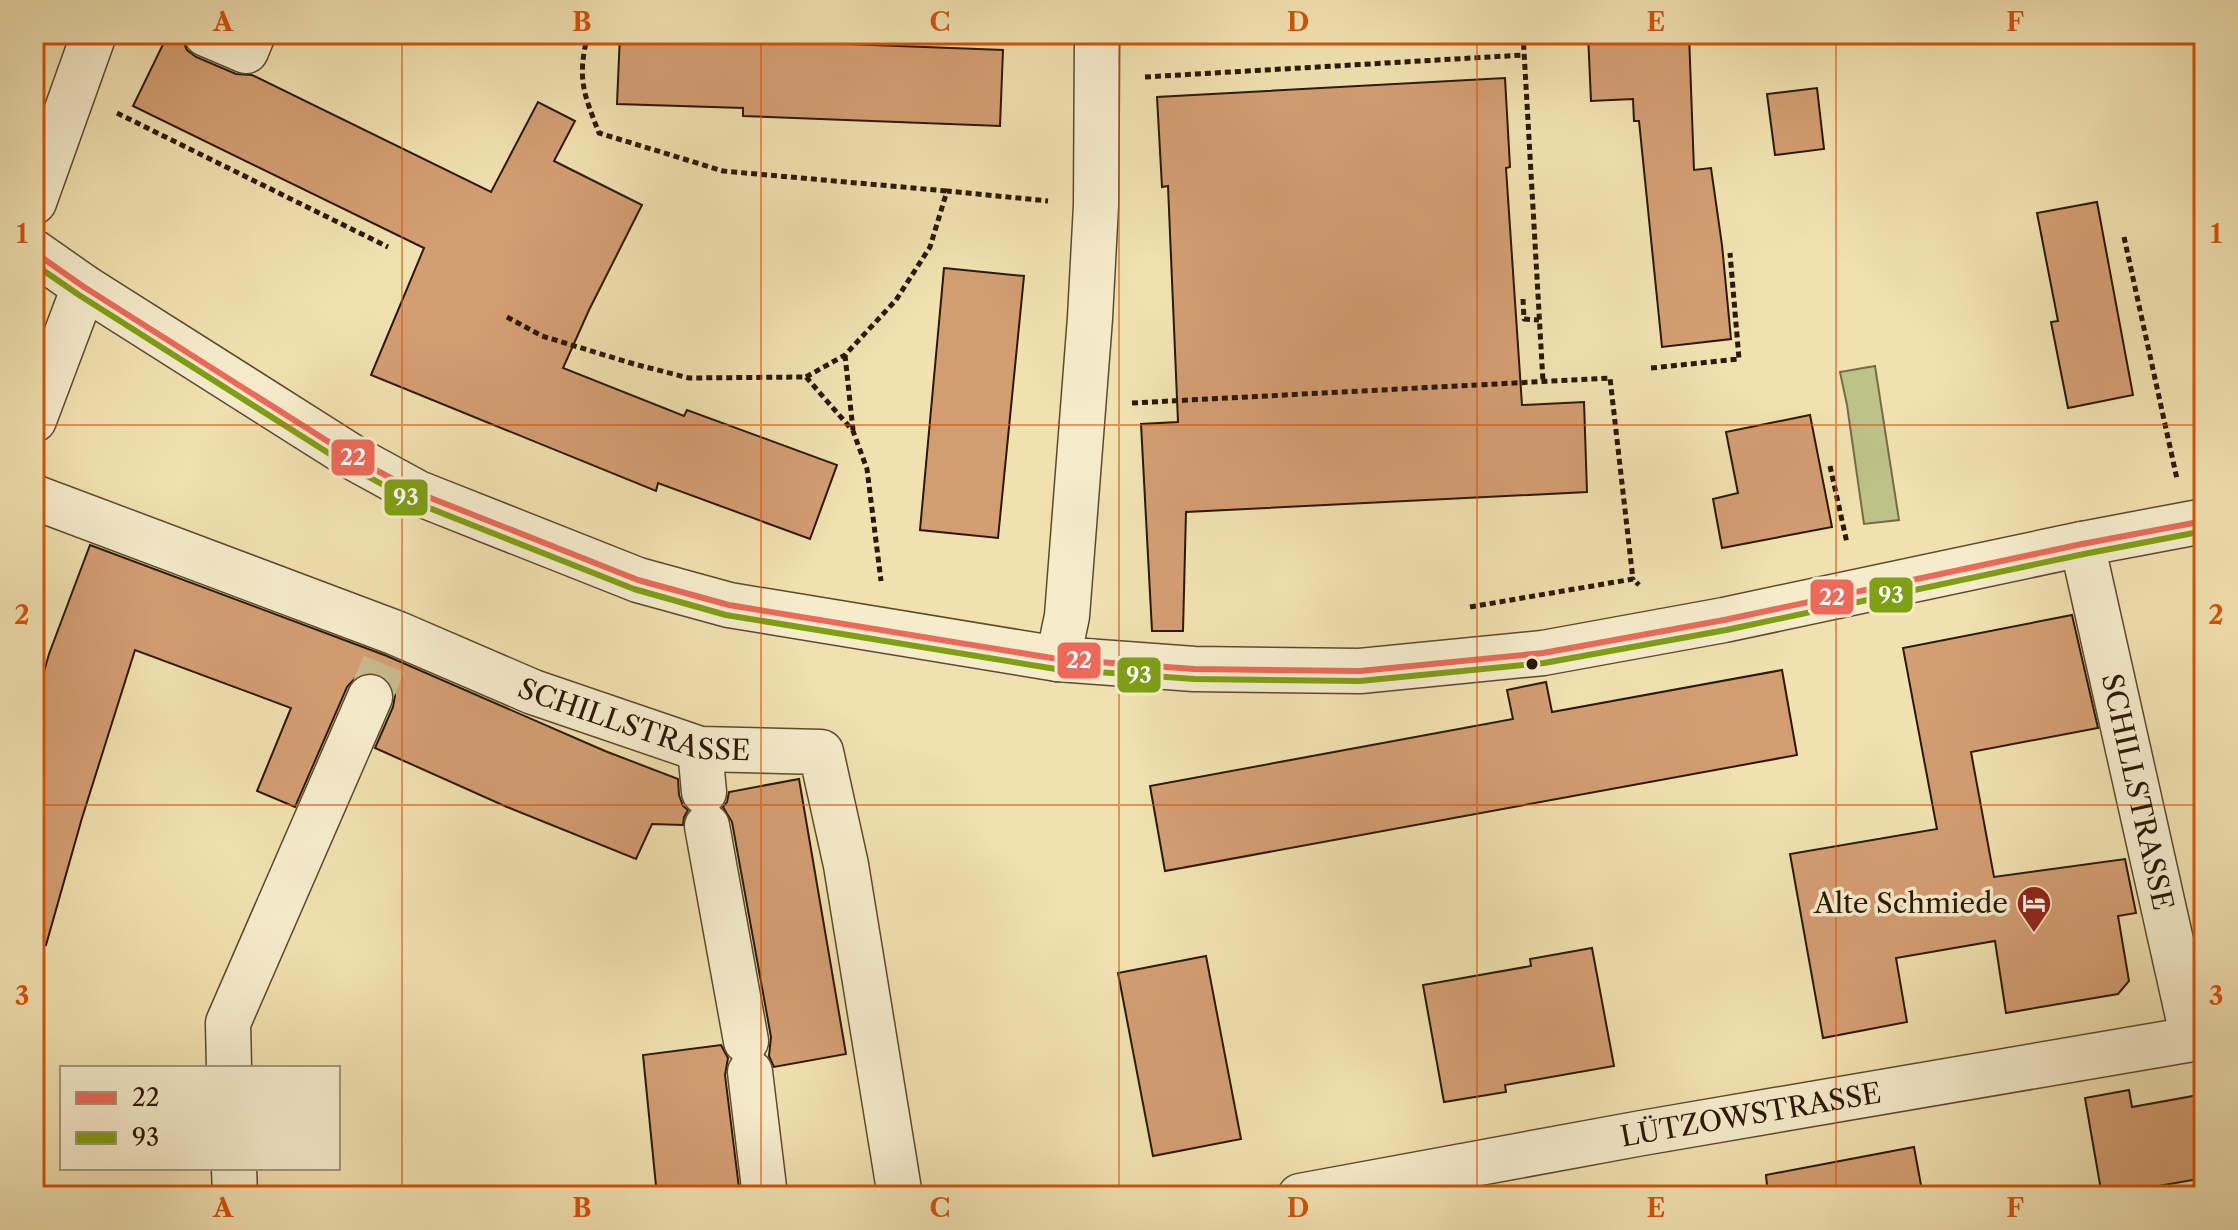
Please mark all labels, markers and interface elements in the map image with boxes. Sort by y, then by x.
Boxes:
text: A [212,6,234,38]
text: B [572,6,592,38]
text: C [930,6,950,38]
text: D [1287,6,1309,38]
text: E [1647,6,1665,38]
text: F [2006,6,2024,38]
text: 1 [16,218,28,250]
text: 1 [2210,218,2222,250]
line badge: 22 [330,438,376,477]
text: 22 [340,444,366,471]
line badge: 93 [383,478,429,517]
text: 93 [393,484,419,511]
line badge: 93 [1868,576,1914,614]
line badge: 22 [1809,578,1855,616]
text: 93 [1878,582,1904,609]
text: 22 [1819,584,1845,611]
text: 2 [14,599,30,631]
text: 2 [2208,599,2224,631]
line badge: 22 [1056,641,1102,680]
text: 22 [1066,647,1092,674]
line badge: 93 [1116,656,1162,694]
unlabelled marker [1524,656,1540,672]
text: 93 [1126,662,1152,689]
street label: SCHILLSTRASSE [2095,670,2181,913]
street label: SCHILLSTRASSE [513,671,751,767]
hotel icon: Alte Schmiede [2015,884,2053,934]
place label: Alte Schmiede [1813,886,2008,920]
text: 3 [15,980,29,1012]
text: 3 [2209,980,2223,1012]
legend [60,1066,340,1170]
street label: LÜTZOWSTRASSE [1618,1075,1884,1154]
text: 22 [132,1083,160,1112]
text: 93 [132,1123,159,1152]
text: A [212,1192,234,1224]
text: B [572,1192,592,1224]
text: C [930,1192,950,1224]
text: D [1287,1192,1309,1224]
text: E [1647,1192,1665,1224]
text: F [2006,1192,2024,1224]

